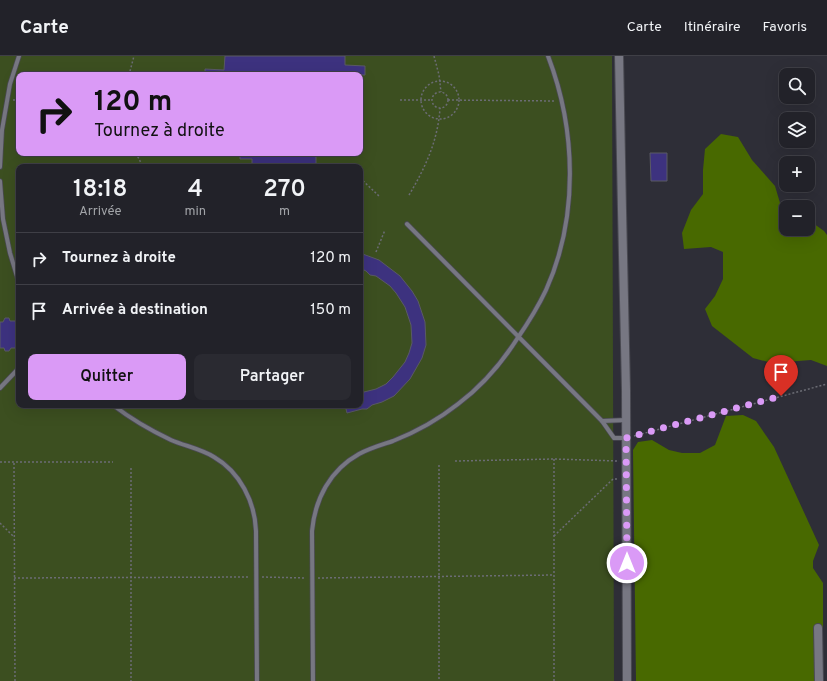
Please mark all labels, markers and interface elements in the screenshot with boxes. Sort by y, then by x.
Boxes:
text: Carte [20,16,69,40]
text: Carte [627,19,662,36]
text: Itinéraire [684,19,741,36]
text: Favoris [763,19,807,36]
map controls [779,68,815,236]
button: search [779,68,815,104]
text: 120 m [94,85,172,121]
icon: right [28,88,80,140]
button: layers [779,112,815,148]
text: Tournez à droite [94,120,225,143]
button: + [779,156,815,192]
text: 18:18 [73,175,127,205]
text: 4 [188,175,203,205]
text: 270 [263,175,306,205]
button: − [779,200,815,236]
text: Arrivée [79,204,122,220]
text: min [185,204,206,220]
text: m [279,204,290,220]
icon: right [28,248,50,270]
text: Tournez à droite [62,249,176,268]
text: 120 m [310,249,351,268]
icon: arrive [28,300,50,322]
text: Arrivée à destination [62,301,208,320]
text: 150 m [310,301,351,320]
button: Quitter [28,354,186,400]
button: Partager [194,354,351,400]
pin [764,355,798,396]
icon: arrive [770,361,792,383]
position arrow [606,542,648,584]

